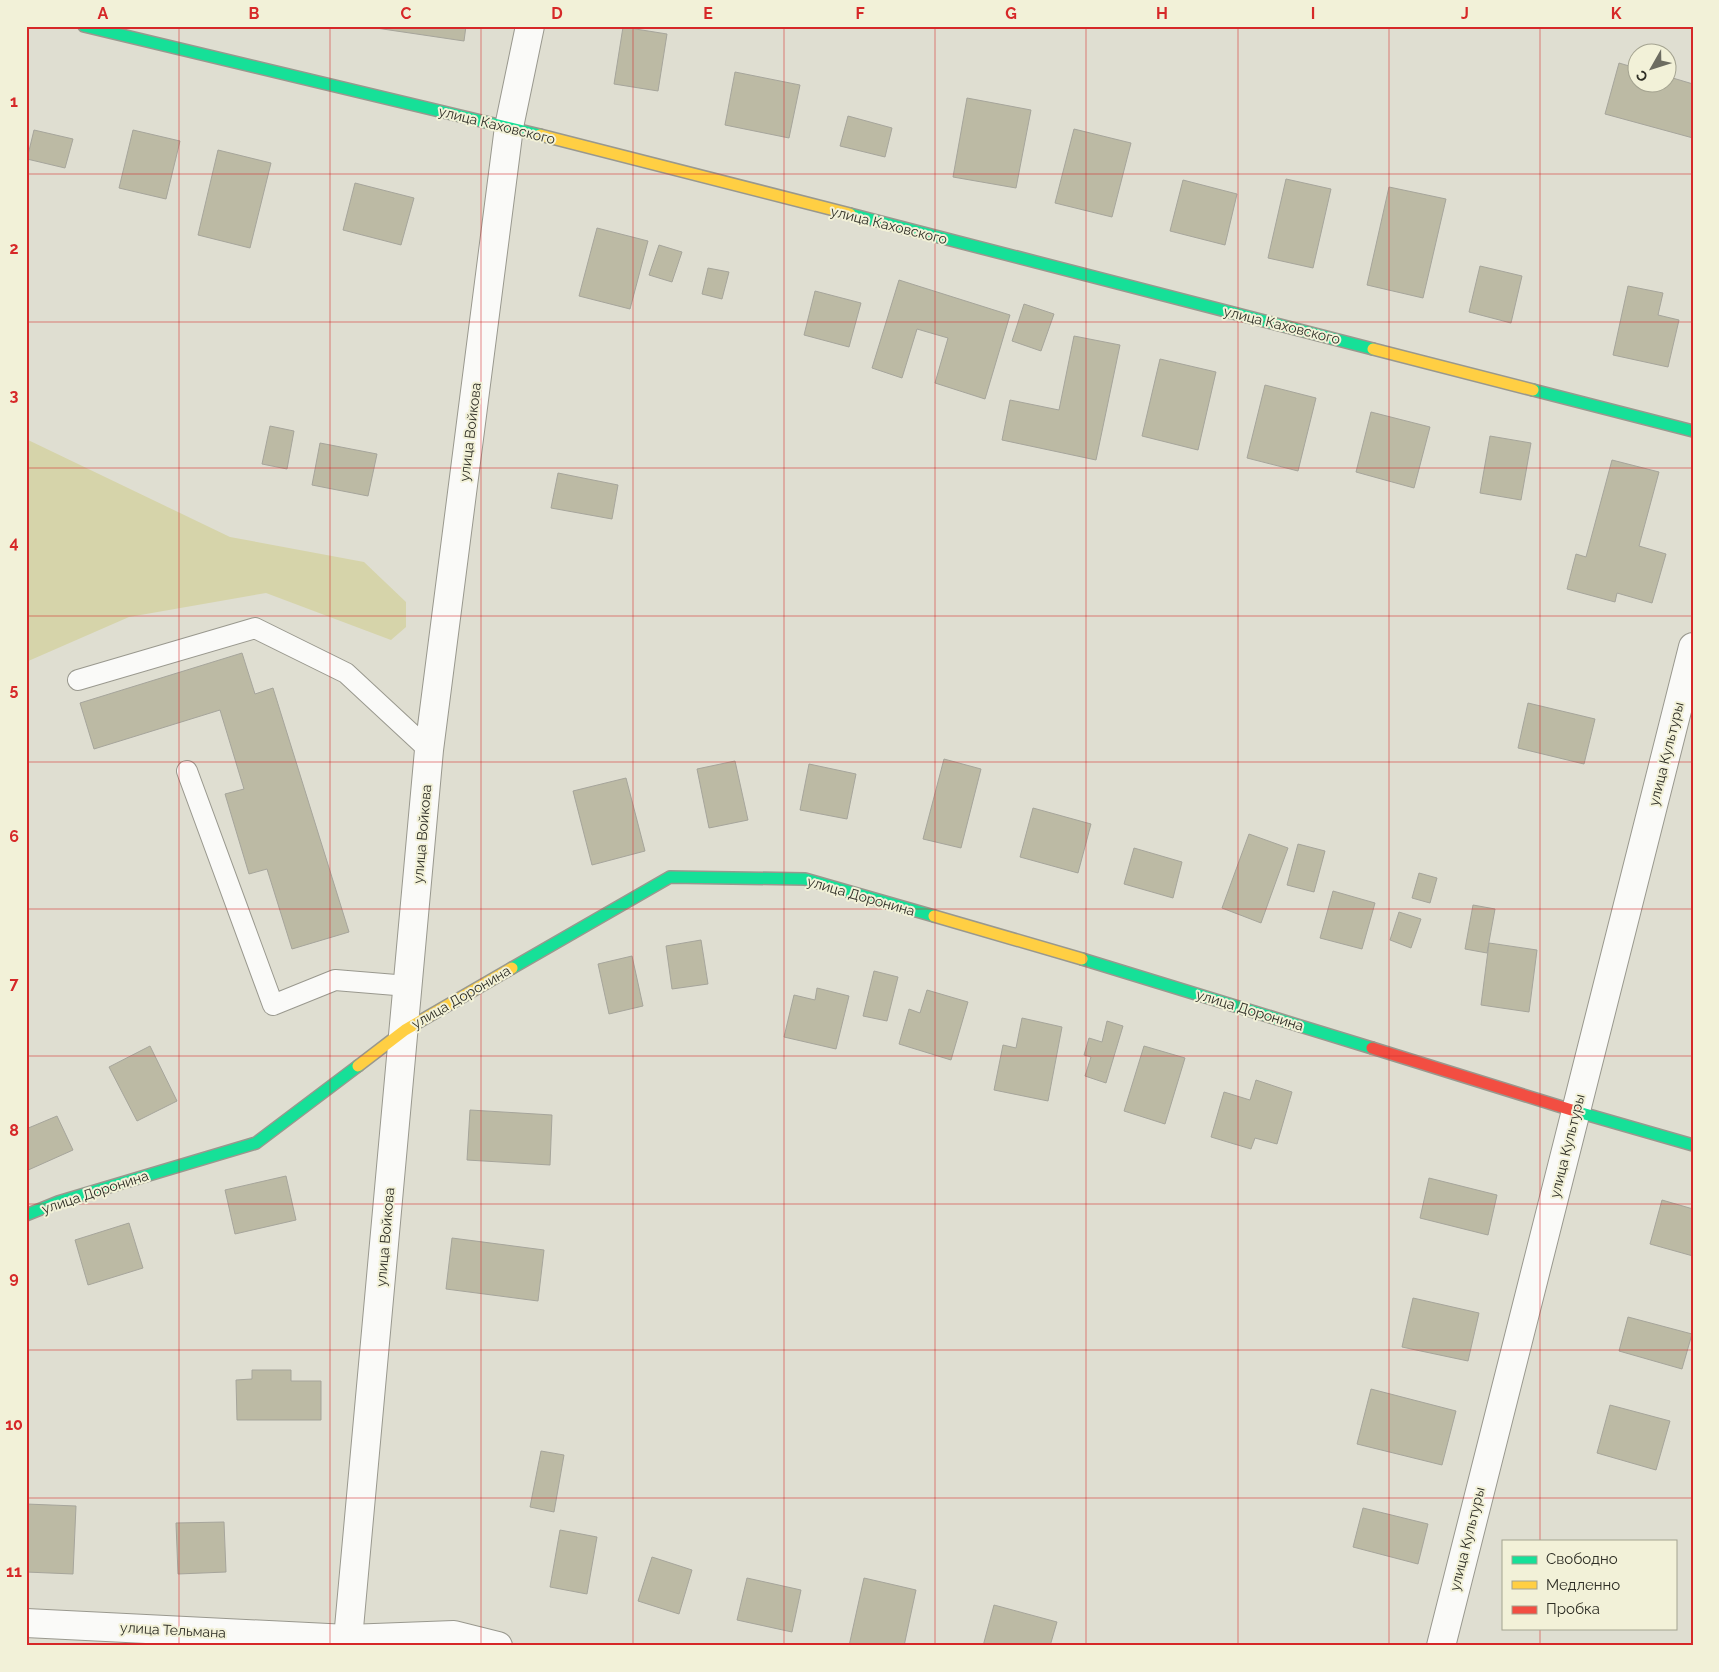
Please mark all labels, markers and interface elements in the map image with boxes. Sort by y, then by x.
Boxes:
text: A [98,4,109,23]
text: B [249,4,260,23]
text: C [401,4,412,23]
text: D [551,4,563,23]
text: E [703,4,713,23]
text: F [855,4,865,23]
text: G [1005,4,1017,23]
text: H [1156,4,1168,23]
text: I [1311,4,1315,23]
text: J [1461,4,1469,23]
text: K [1611,4,1622,23]
north arrow [1626,42,1676,92]
text: С [1632,67,1651,85]
text: 1 [10,92,18,111]
street label: улица Каховского [437,103,557,147]
street label: улица Каховского [829,203,949,247]
text: 2 [9,239,19,258]
street label: улица Каховского [1222,303,1342,347]
street label: улица Войкова [456,382,484,482]
text: 3 [10,386,19,405]
text: 4 [9,533,19,552]
text: 5 [10,680,19,699]
street label: улица Культуры [1645,700,1687,808]
street label: улица Войкова [410,784,434,884]
text: 6 [9,827,19,846]
street label: улица Доронина [805,873,917,919]
street label: улица Доронина [409,962,513,1032]
text: 7 [10,974,19,993]
street label: улица Доронина [1194,986,1306,1034]
street label: улица Культуры [1546,1092,1588,1200]
text: 8 [9,1121,19,1140]
street label: улица Доронина [40,1167,150,1217]
street label: улица Войкова [373,1187,397,1287]
text: 9 [9,1268,19,1287]
text: 10 [5,1415,23,1434]
street label: улица Культуры [1446,1485,1488,1593]
legend [1502,1540,1676,1630]
text: Свободно [1546,1550,1618,1568]
text: 11 [6,1562,22,1581]
text: Медленно [1546,1576,1620,1594]
text: Пробка [1546,1600,1600,1618]
street label: улица Тельмана [120,1619,226,1641]

